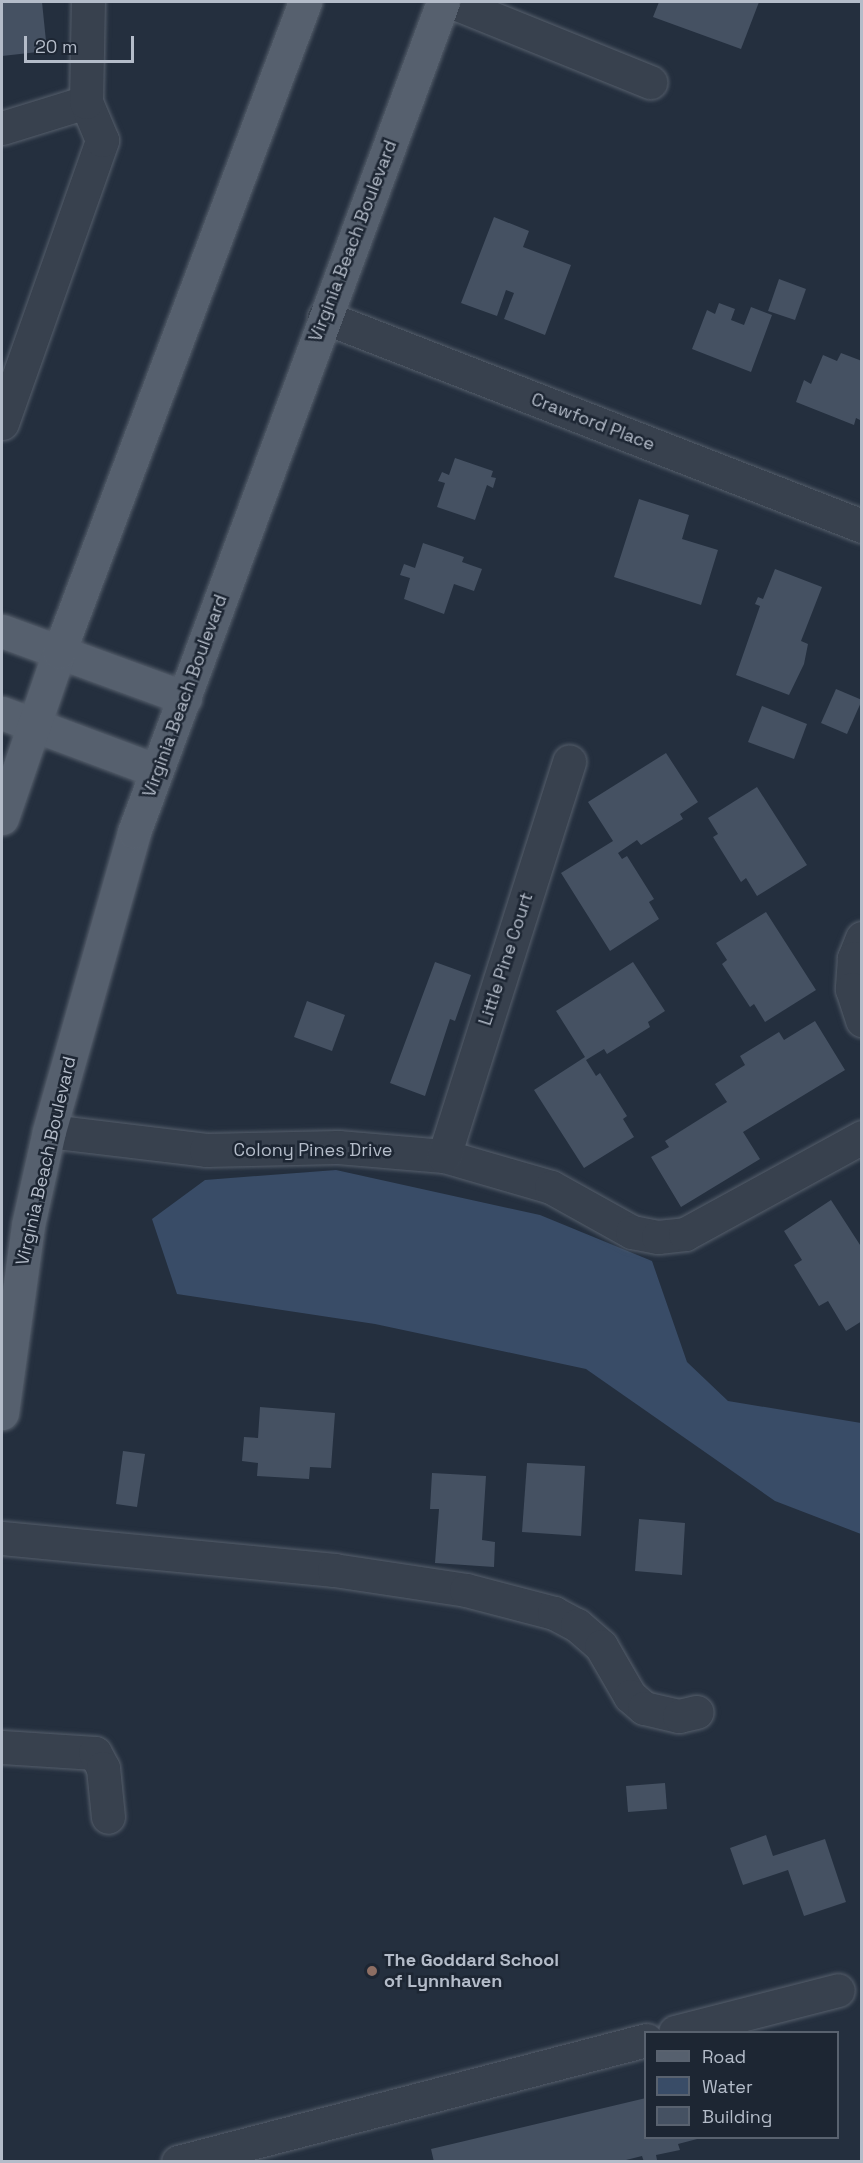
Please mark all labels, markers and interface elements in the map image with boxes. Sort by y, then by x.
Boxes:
scale bar [27,24,136,62]
text: 20 m [35,35,78,58]
street label: Virginia Beach Boulevard [305,137,401,345]
street label: Crawford Place [528,388,658,456]
street label: Virginia Beach Boulevard [138,592,232,800]
street label: Little Pine Court [474,890,538,1028]
street label: Virginia Beach Boulevard [11,1054,81,1268]
street label: Colony Pines Drive [234,1139,392,1161]
place label: The Goddard School of Lynnhaven [384,1950,559,1992]
marker: The Goddard School of Lynnhaven [365,1964,379,1978]
legend [644,2031,839,2139]
text: Road [702,2045,746,2068]
text: Water [702,2075,753,2098]
text: Building [702,2105,772,2128]

